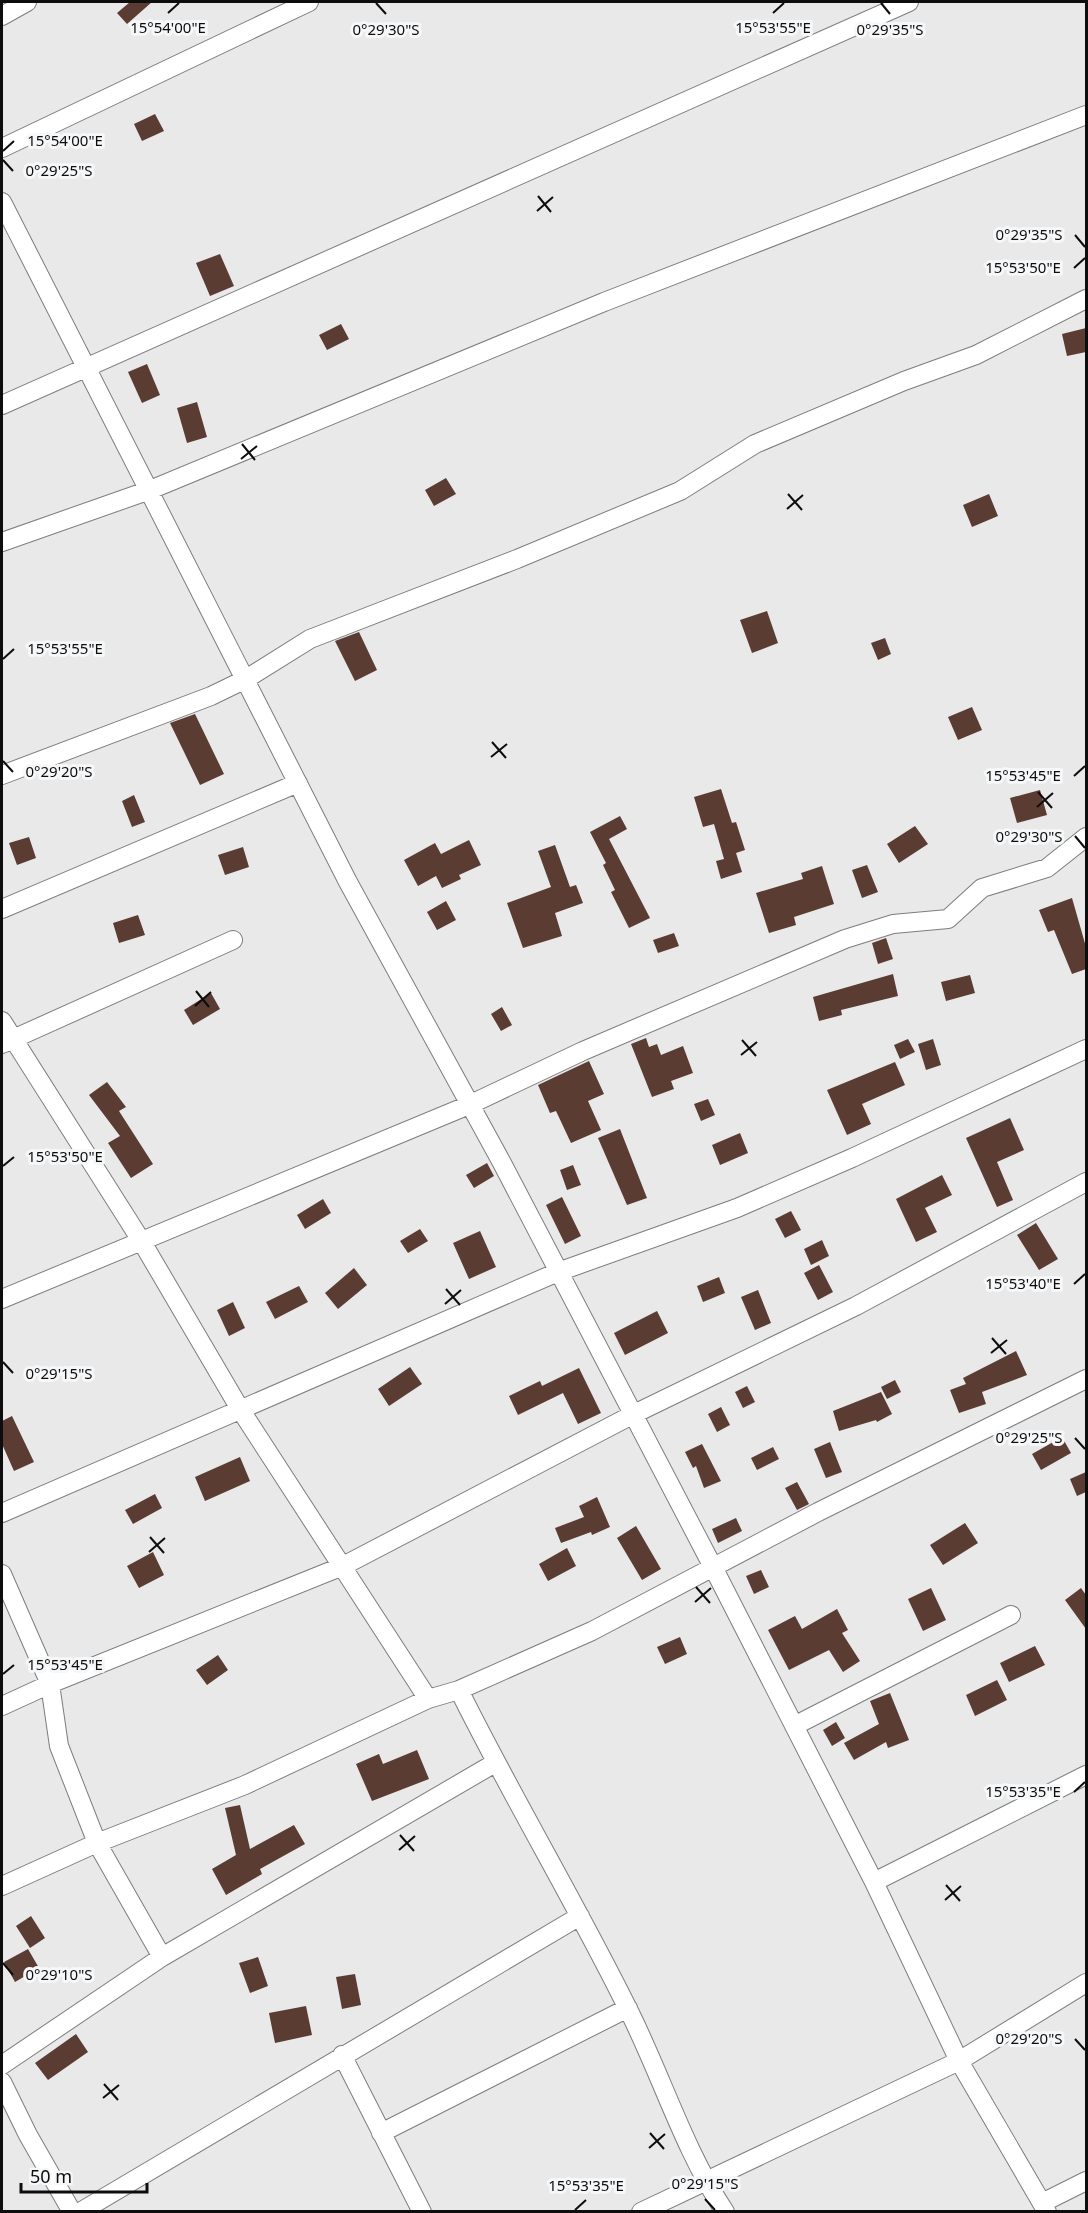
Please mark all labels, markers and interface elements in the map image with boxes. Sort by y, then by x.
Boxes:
text: 15°54'00"E [130,17,206,37]
text: 15°53'55"E [735,17,811,37]
text: 0°29'30"S [352,19,420,39]
text: 0°29'35"S [856,19,924,39]
text: 15°54'00"E [27,130,103,150]
text: 0°29'25"S [25,160,93,180]
text: 0°29'35"S [995,224,1063,244]
text: 15°53'50"E [985,257,1061,277]
text: 15°53'55"E [27,638,103,658]
text: 0°29'20"S [25,761,93,781]
text: 15°53'45"E [985,765,1061,785]
text: 0°29'30"S [995,826,1063,846]
text: 15°53'50"E [27,1146,103,1166]
text: 15°53'40"E [985,1273,1061,1293]
text: 0°29'15"S [25,1363,93,1383]
text: 0°29'25"S [995,1427,1063,1447]
text: 15°53'45"E [27,1654,103,1674]
text: 15°53'35"E [985,1781,1061,1801]
text: 0°29'10"S [25,1964,93,1984]
text: 0°29'20"S [995,2028,1063,2048]
scale bar [21,2156,147,2194]
text: 50 m [30,2164,72,2188]
text: 0°29'15"S [671,2173,739,2193]
text: 15°53'35"E [548,2175,624,2195]

